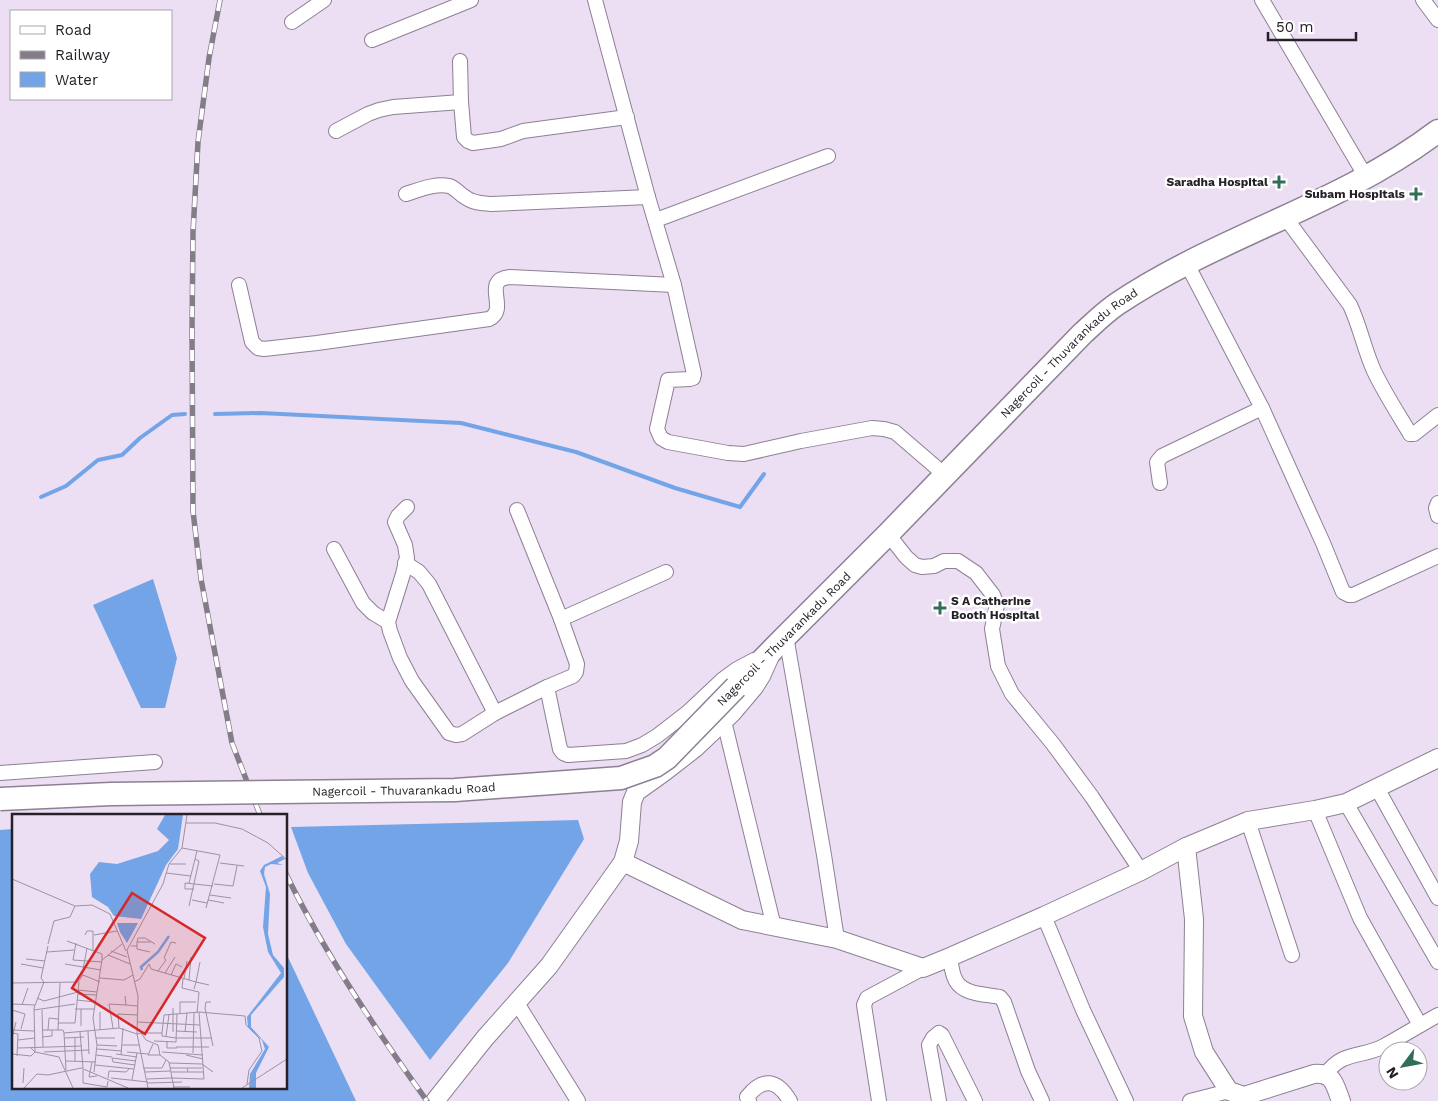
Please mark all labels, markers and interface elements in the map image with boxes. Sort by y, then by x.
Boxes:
legend [10,10,172,100]
scale bar [1268,10,1356,42]
text: 50 m [1276,18,1313,36]
text: Road [55,21,92,39]
text: Railway [55,46,110,64]
text: Water [55,71,98,89]
place label: Saradha Hospital [1166,175,1268,189]
marker: Saradha Hospital [1272,175,1286,189]
place label: Subam Hospitals [1305,187,1406,201]
marker: Subam Hospitals [1409,187,1423,201]
street label: Nagercoil - Thuvarankadu Road [998,285,1140,421]
street label: Nagercoil - Thuvarankadu Road [714,569,854,709]
place label: S A Catherine Booth Hospital [951,594,1040,622]
marker: S A Catherine Booth Hospital [933,601,947,615]
street label: Nagercoil - Thuvarankadu Road [312,780,496,799]
inset map [12,814,288,1088]
north arrow [1378,1041,1428,1091]
text: N [1382,1064,1402,1082]

